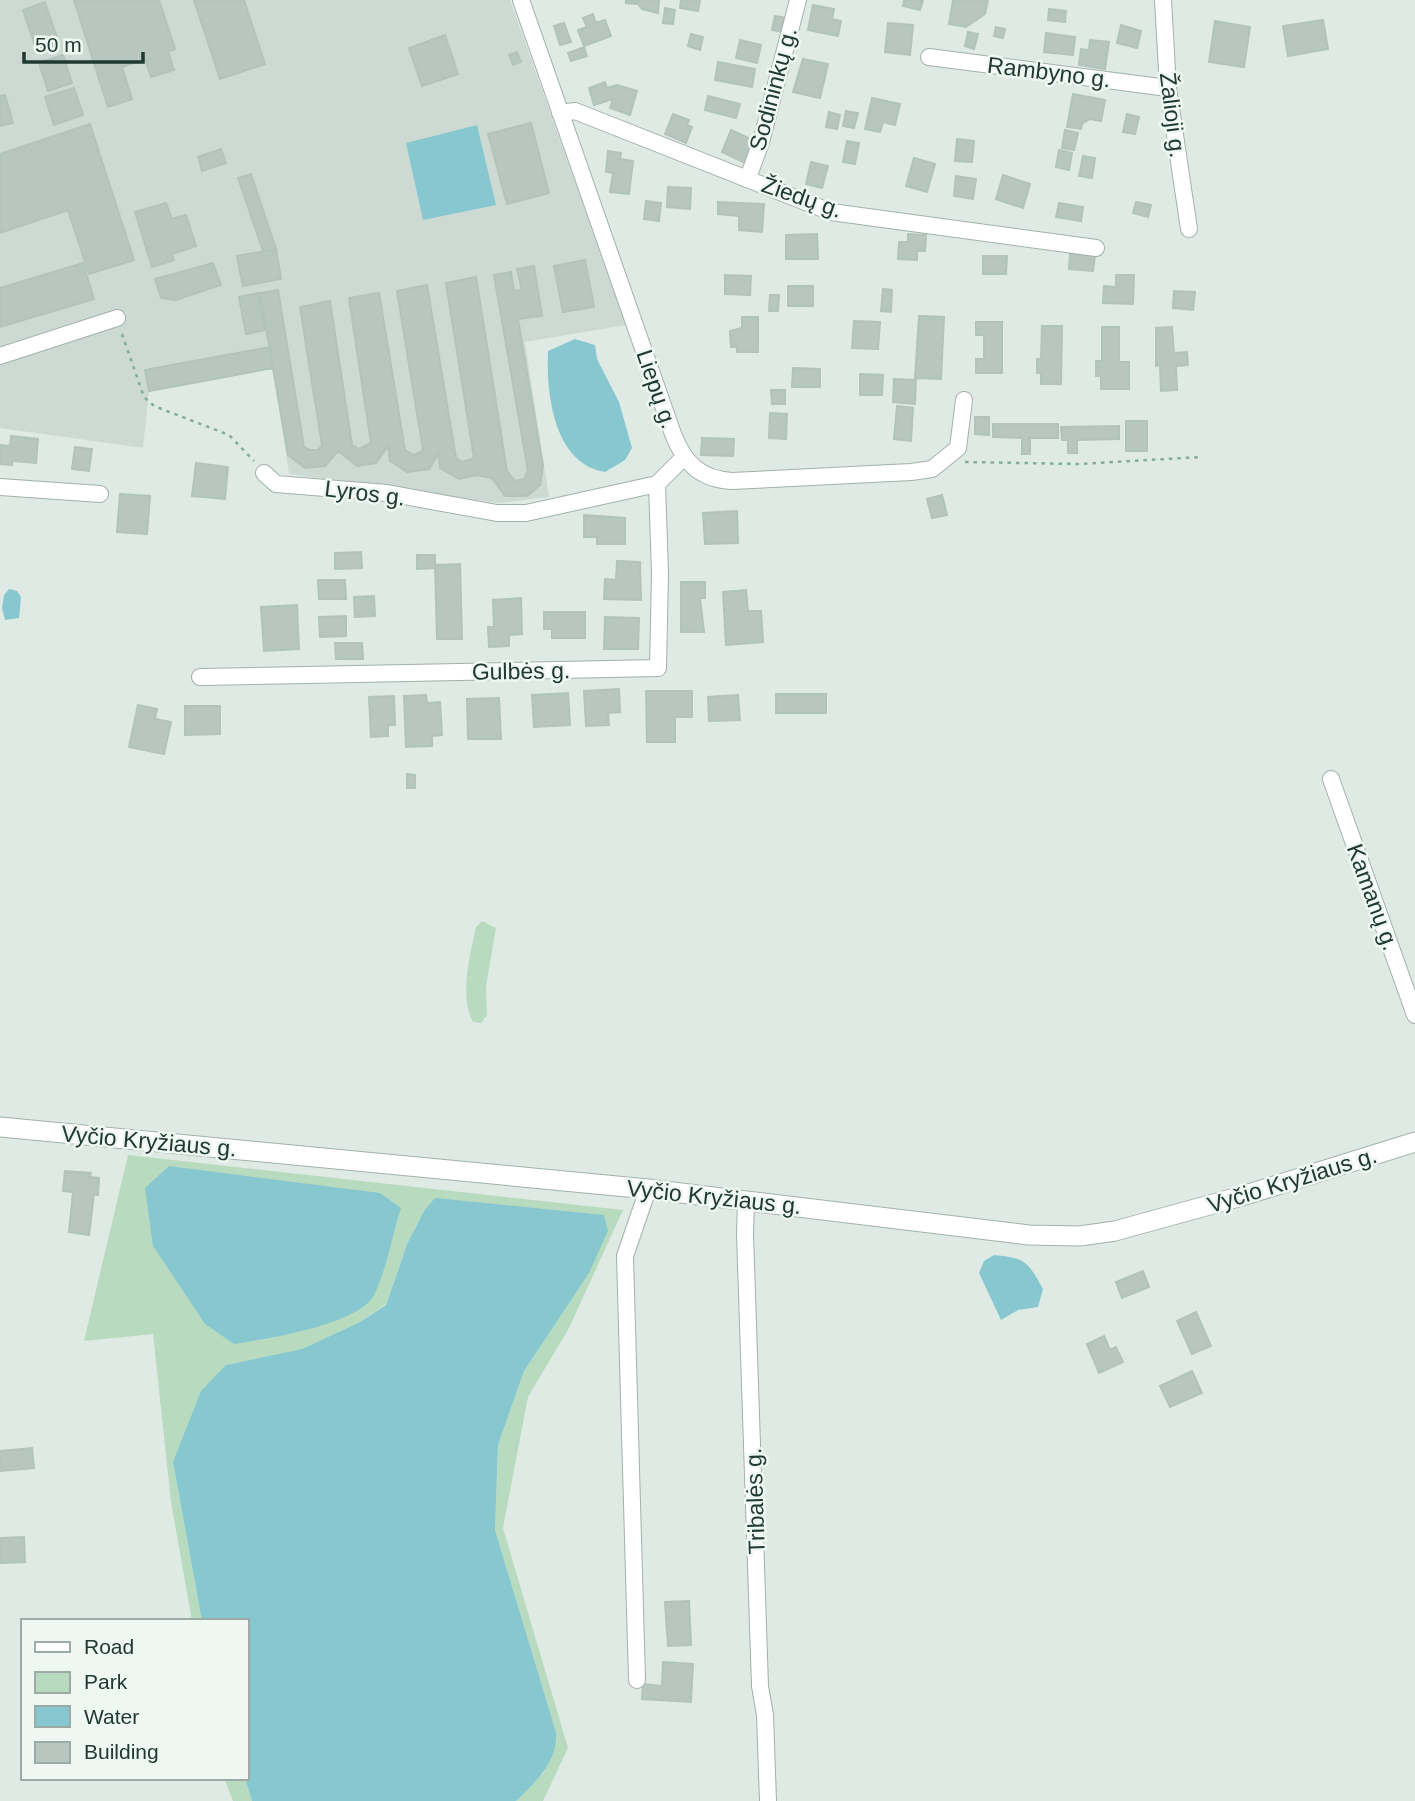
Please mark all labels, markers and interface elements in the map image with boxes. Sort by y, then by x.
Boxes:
scale bar [24,21,144,65]
street label: Sodininkų g. [744,24,802,154]
text: 50 m [35,33,82,56]
street label: Rambyno g. [986,52,1112,92]
street label: Žalioji g. [1155,71,1191,159]
street label: Žiedų g. [758,171,846,223]
street label: Liepų g. [631,346,683,432]
street label: Lyros g. [323,475,407,511]
street label: Gulbės g. [472,657,570,685]
street label: Kamanų g. [1342,840,1404,954]
street label: Vyčio Kryžiaus g. [60,1120,238,1162]
street label: Vyčio Kryžiaus g. [1204,1142,1380,1218]
street label: Vyčio Kryžiaus g. [625,1175,803,1219]
street label: Tribalės g. [740,1447,770,1555]
legend [21,1619,248,1780]
text: Road [84,1635,134,1658]
text: Park [84,1670,128,1693]
text: Water [84,1705,139,1728]
text: Building [84,1740,159,1763]

